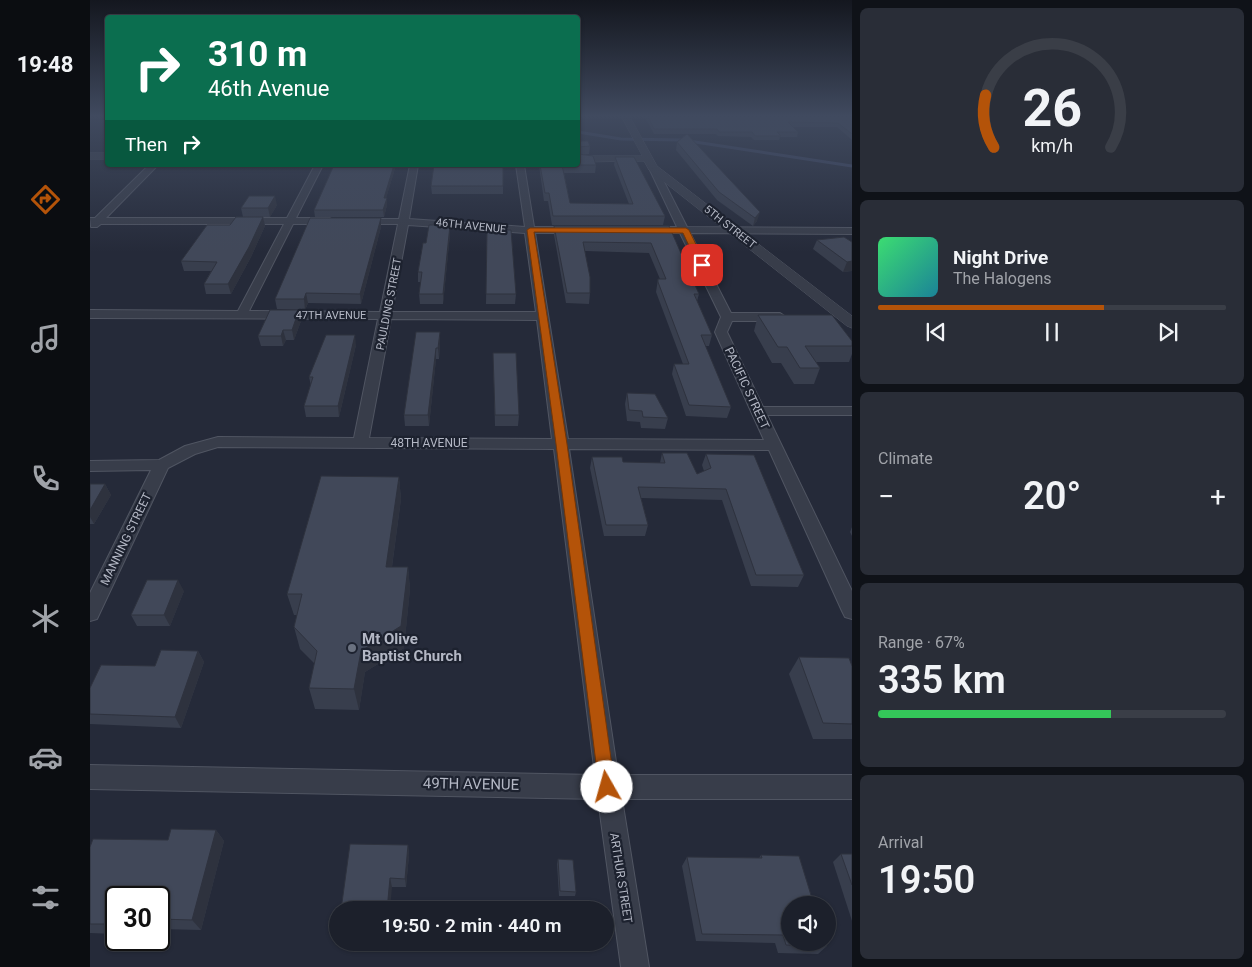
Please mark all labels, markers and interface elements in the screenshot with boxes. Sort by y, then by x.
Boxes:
text: 310 m [208,34,307,75]
icon: right [125,35,190,100]
text: 19:48 [17,52,73,77]
text: 46th Avenue [208,76,329,101]
text: 26 [1022,78,1082,139]
icon: right [177,130,205,158]
text: Then [125,133,167,156]
text: km/h [1031,135,1073,156]
icon: directions [28,182,63,217]
street label: 5TH STREET [701,203,759,252]
street label: 46TH AVENUE [435,216,507,236]
pin [681,244,723,286]
text: Night Drive [953,246,1048,269]
icon: arrive [688,251,716,279]
street label: PAULDING STREET [374,256,404,351]
text: The Halogens [953,269,1052,288]
street label: 47TH AVENUE [296,309,366,322]
icon: previous [922,318,950,346]
icon: pause [1038,318,1066,346]
icon: next [1154,318,1182,346]
icon: music [28,321,63,356]
street label: PACIFIC STREET [722,345,772,431]
street label: 48TH AVENUE [390,436,468,450]
text: Climate [878,449,933,468]
icon: phone [28,461,63,496]
text: 20° [1023,474,1081,518]
text: − [878,480,894,513]
text: + [1210,480,1226,513]
street label: MANNING STREET [98,490,154,588]
icon: climate [28,601,63,636]
place label: Mt Olive Baptist Church [362,630,462,665]
text: Range · 67% [878,633,965,652]
marker: Mt Olive Baptist Church [346,642,358,654]
text: 335 km [878,658,1006,702]
icon: car [28,740,63,775]
position arrow [580,760,632,812]
street label: 49TH AVENUE [423,774,520,794]
street label: ARTHUR STREET [607,832,635,924]
text: Arrival [878,833,923,852]
text: 19:50 [878,858,975,902]
icon: filters [28,880,63,915]
speed limit sign: 30 [105,886,170,951]
map controls [781,896,836,951]
button: sound [781,896,836,951]
text: 19:50 · 2 min · 440 m [381,914,562,937]

